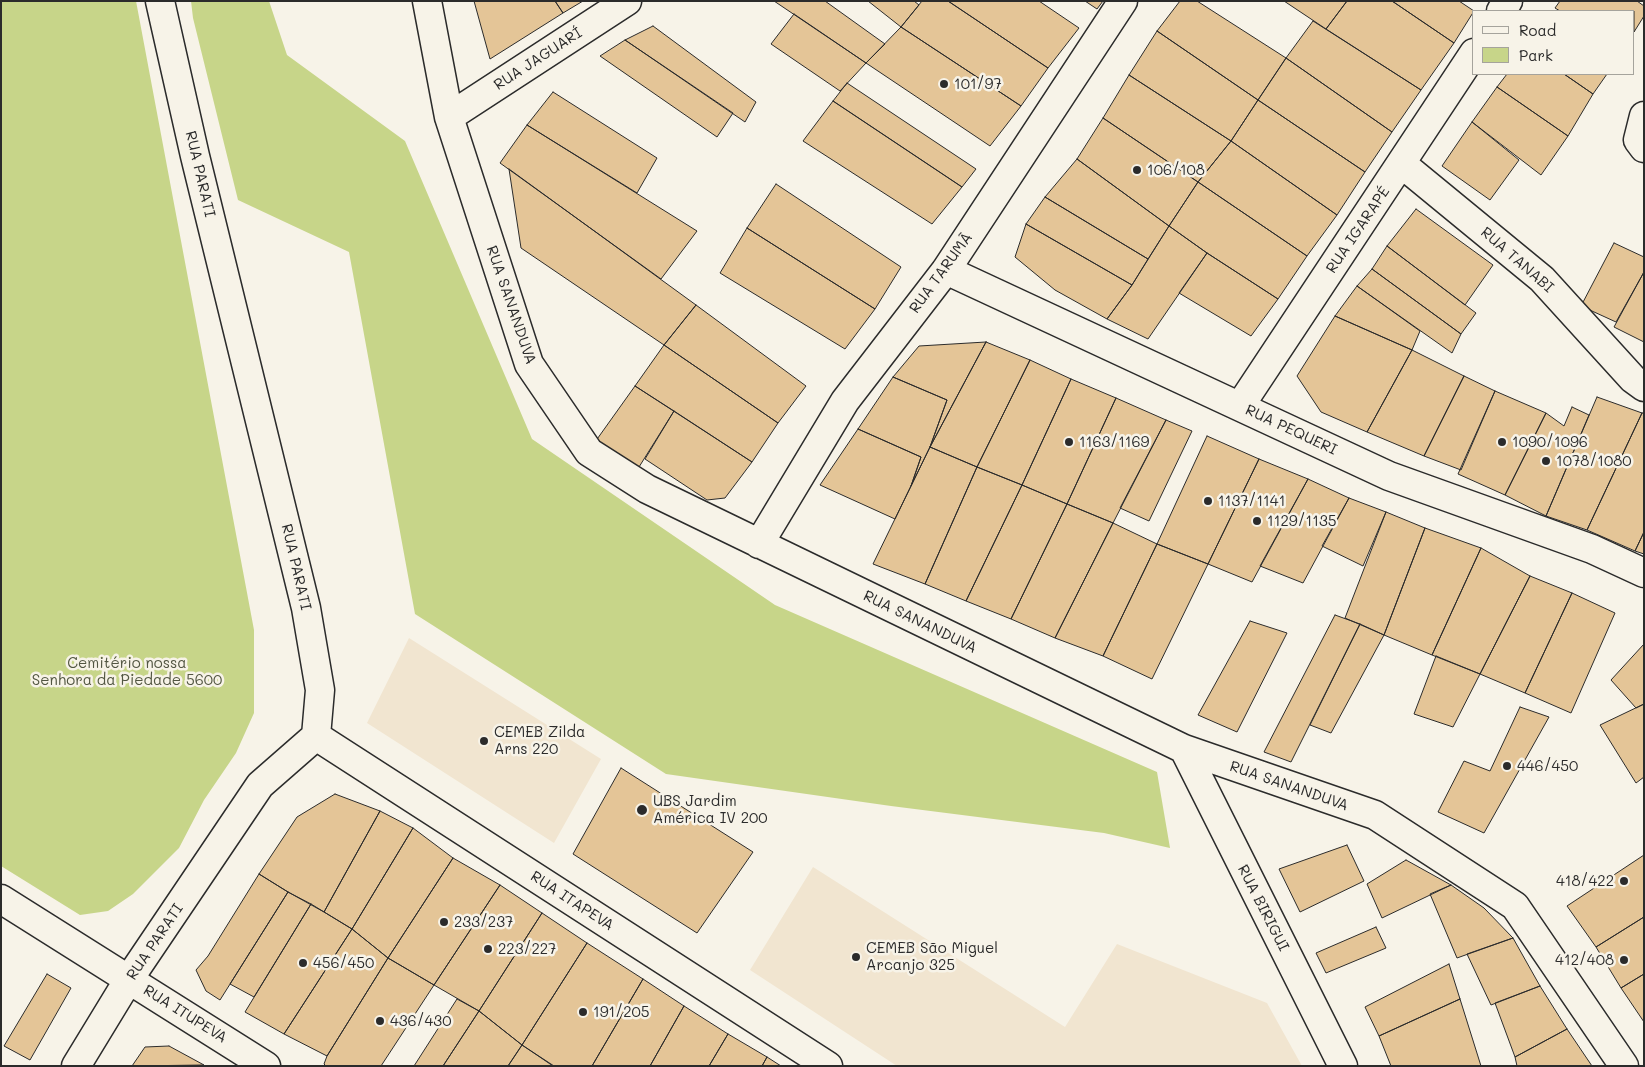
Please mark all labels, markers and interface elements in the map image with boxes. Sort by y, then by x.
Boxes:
legend [1472,10,1635,75]
text: Road [1519,20,1556,40]
street label: RUA JAGUARÍ [491,24,585,94]
text: Park [1519,45,1553,65]
place label: 101/97 [954,75,1002,93]
marker: 101/97 [938,78,950,90]
street label: RUA PARATI [181,129,219,219]
place label: 106/108 [1147,161,1205,179]
marker: 106/108 [1131,164,1143,176]
street label: RUA IGARAPÉ [1322,183,1394,277]
street label: RUA TANABI [1477,223,1557,297]
street label: RUA TARUMÃ [906,229,976,317]
street label: RUA SANANDUVA [482,243,540,367]
street label: RUA PEQUERI [1242,401,1340,459]
place label: 1163/1169 [1079,433,1149,451]
place label: 1090/1096 [1512,433,1588,451]
marker: 1163/1169 [1063,436,1075,448]
marker: 1090/1096 [1496,436,1508,448]
place label: 1078/1080 [1556,452,1632,470]
marker: 1078/1080 [1540,455,1552,467]
place label: 1137/1141 [1218,492,1285,510]
marker: 1137/1141 [1202,495,1214,507]
place label: 1129/1135 [1267,512,1336,530]
marker: 1129/1135 [1251,515,1263,527]
street label: RUA PARATI [277,522,315,612]
street label: RUA SANANDUVA [860,587,980,657]
park label: Cemitério nossa Senhora da Piedade 5600 [32,654,222,689]
place label: CEMEB Zilda Arns 220 [494,723,585,758]
marker: CEMEB Zilda Arns 220 [478,735,490,747]
street label: RUA SANANDUVA [1227,757,1351,815]
place label: 446/450 [1517,757,1578,775]
marker: 446/450 [1501,760,1513,772]
place label: UBS Jardim América IV 200 [653,792,768,827]
marker: UBS Jardim América IV 200 [635,803,649,817]
street label: RUA BIRIGUI [1234,862,1292,954]
street label: RUA ITAPEVA [527,867,617,935]
place label: 418/422 [1556,872,1614,890]
marker: 418/422 [1618,875,1630,887]
street label: RUA PARATI [123,900,187,984]
place label: 233/237 [454,913,513,931]
marker: 233/237 [438,916,450,928]
place label: CEMEB São Miguel Arcanjo 325 [866,939,998,974]
place label: 223/227 [498,940,556,958]
marker: 223/227 [482,943,494,955]
marker: CEMEB São Miguel Arcanjo 325 [850,951,862,963]
place label: 412/408 [1555,951,1614,969]
place label: 456/450 [313,954,374,972]
marker: 412/408 [1618,954,1630,966]
marker: 456/450 [297,957,309,969]
street label: RUA ITUPEVA [140,981,230,1047]
place label: 191/205 [593,1003,650,1021]
marker: 191/205 [577,1006,589,1018]
place label: 436/430 [390,1012,451,1030]
marker: 436/430 [374,1015,386,1027]

